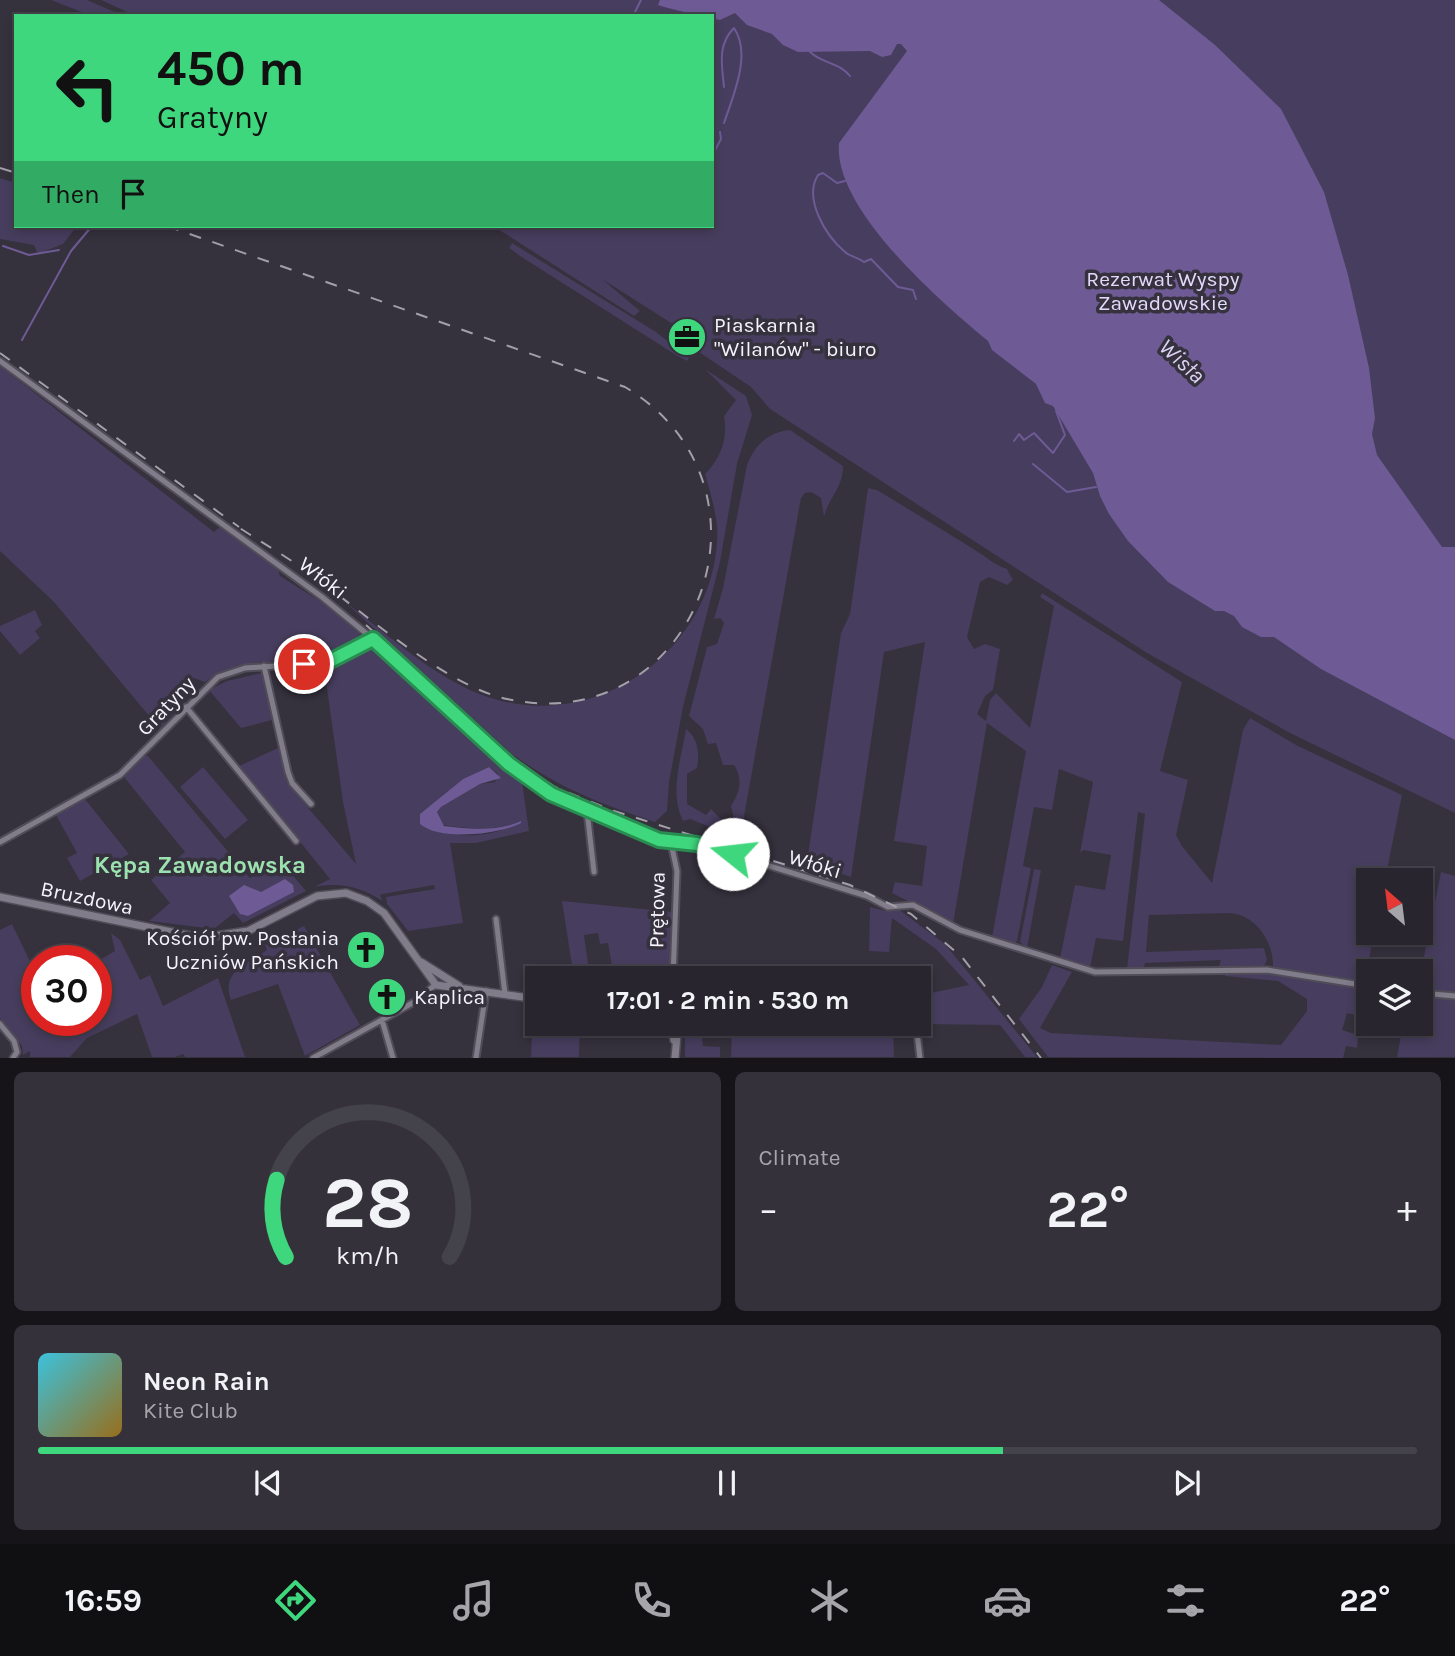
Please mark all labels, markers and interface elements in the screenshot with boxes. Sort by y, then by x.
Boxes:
text: 450 m [157,40,305,97]
icon: left [42,42,133,133]
text: Gratyny [157,99,268,136]
icon: arrive [114,175,152,213]
text: Then [42,179,100,210]
park label: Rezerwat Wyspy Zawadowskie [1086,267,1240,315]
place label: Piaskarnia "Wilanów" - biuro [714,313,876,361]
office icon: Piaskarnia "Wilanów" - biuro [666,316,708,358]
water label: Wisła [1153,333,1211,389]
street label: Włóki [294,552,352,604]
pin [274,634,334,694]
icon: arrive [285,645,323,683]
street label: Gratyny [132,671,200,741]
position arrow [696,817,770,891]
street label: Włóki [786,845,844,883]
district label: Kępa Zawadowska [94,851,306,879]
north arrow [1356,868,1433,945]
map controls [1356,868,1433,1036]
street label: Prętowa [644,872,670,948]
street label: Bruzdowa [39,876,135,920]
place label: Kościół pw. Posłania Uczniów Pańskich [146,926,339,974]
church icon: Kościół pw. Posłania Uczniów Pańskich [345,929,387,971]
speed limit sign: 30 [21,945,112,1036]
button: layers [1356,959,1433,1036]
church icon: Kaplica [366,976,408,1018]
place label: Kaplica [414,985,485,1009]
text: 17:01 · 2 min · 530 m [606,985,850,1016]
text: Climate [759,1144,841,1171]
text: 28 [322,1161,413,1246]
text: 22° [1046,1179,1129,1240]
text: − [759,1187,778,1232]
text: + [1397,1187,1417,1232]
text: km/h [336,1241,399,1270]
text: Neon Rain [143,1366,270,1397]
text: Kite Club [143,1397,238,1424]
icon: previous [249,1464,287,1502]
icon: pause [708,1464,746,1502]
icon: next [1168,1464,1206,1502]
icon: directions [271,1576,320,1625]
icon: music [449,1576,498,1625]
icon: phone [627,1576,676,1625]
icon: climate [805,1576,854,1625]
icon: car [983,1576,1032,1625]
icon: filters [1161,1576,1210,1625]
text: 16:59 [65,1582,142,1619]
text: 22° [1339,1582,1390,1619]

